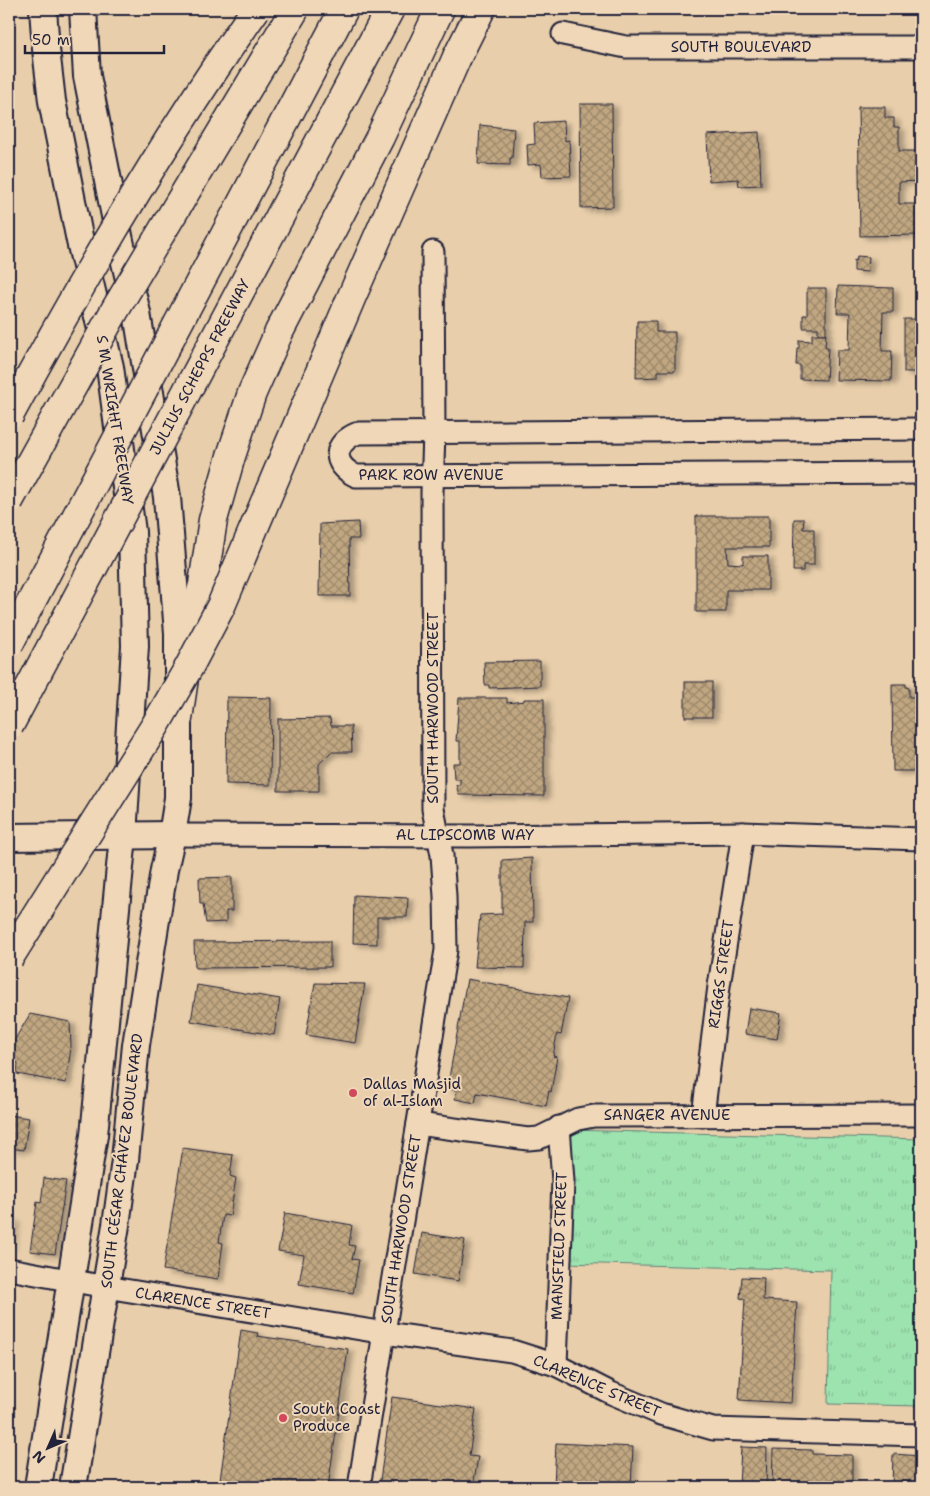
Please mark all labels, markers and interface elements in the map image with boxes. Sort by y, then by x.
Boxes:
scale bar [25,22,164,54]
text: 50 m [32,30,70,50]
street label: SOUTH BOULEVARD [671,37,811,57]
street label: JULIUS SCHEPPS FREEWAY [145,276,255,458]
street label: S M WRIGHT FREEWAY [92,334,138,506]
street label: PARK ROW AVENUE [358,465,504,485]
street label: SOUTH HARWOOD STREET [423,612,443,804]
street label: AL LIPSCOMB WAY [396,825,534,845]
street label: RIGGS STREET [703,918,739,1030]
street label: SOUTH CÉSAR CHÁVEZ BOULEVARD [95,1032,148,1290]
place label: Dallas Masjid of al-Islam [363,1074,461,1111]
marker: Dallas Masjid of al-Islam [347,1087,359,1099]
street label: SANGER AVENUE [604,1105,730,1125]
street label: SOUTH HARWOOD STREET [376,1133,426,1325]
street label: MANSFIELD STREET [546,1172,572,1320]
street label: CLARENCE STREET [134,1282,272,1324]
street label: CLARENCE STREET [530,1350,664,1422]
place label: South Coast Produce [293,1399,381,1436]
marker: South Coast Produce [277,1412,289,1424]
north arrow [22,1424,72,1474]
text: N [29,1447,49,1467]

